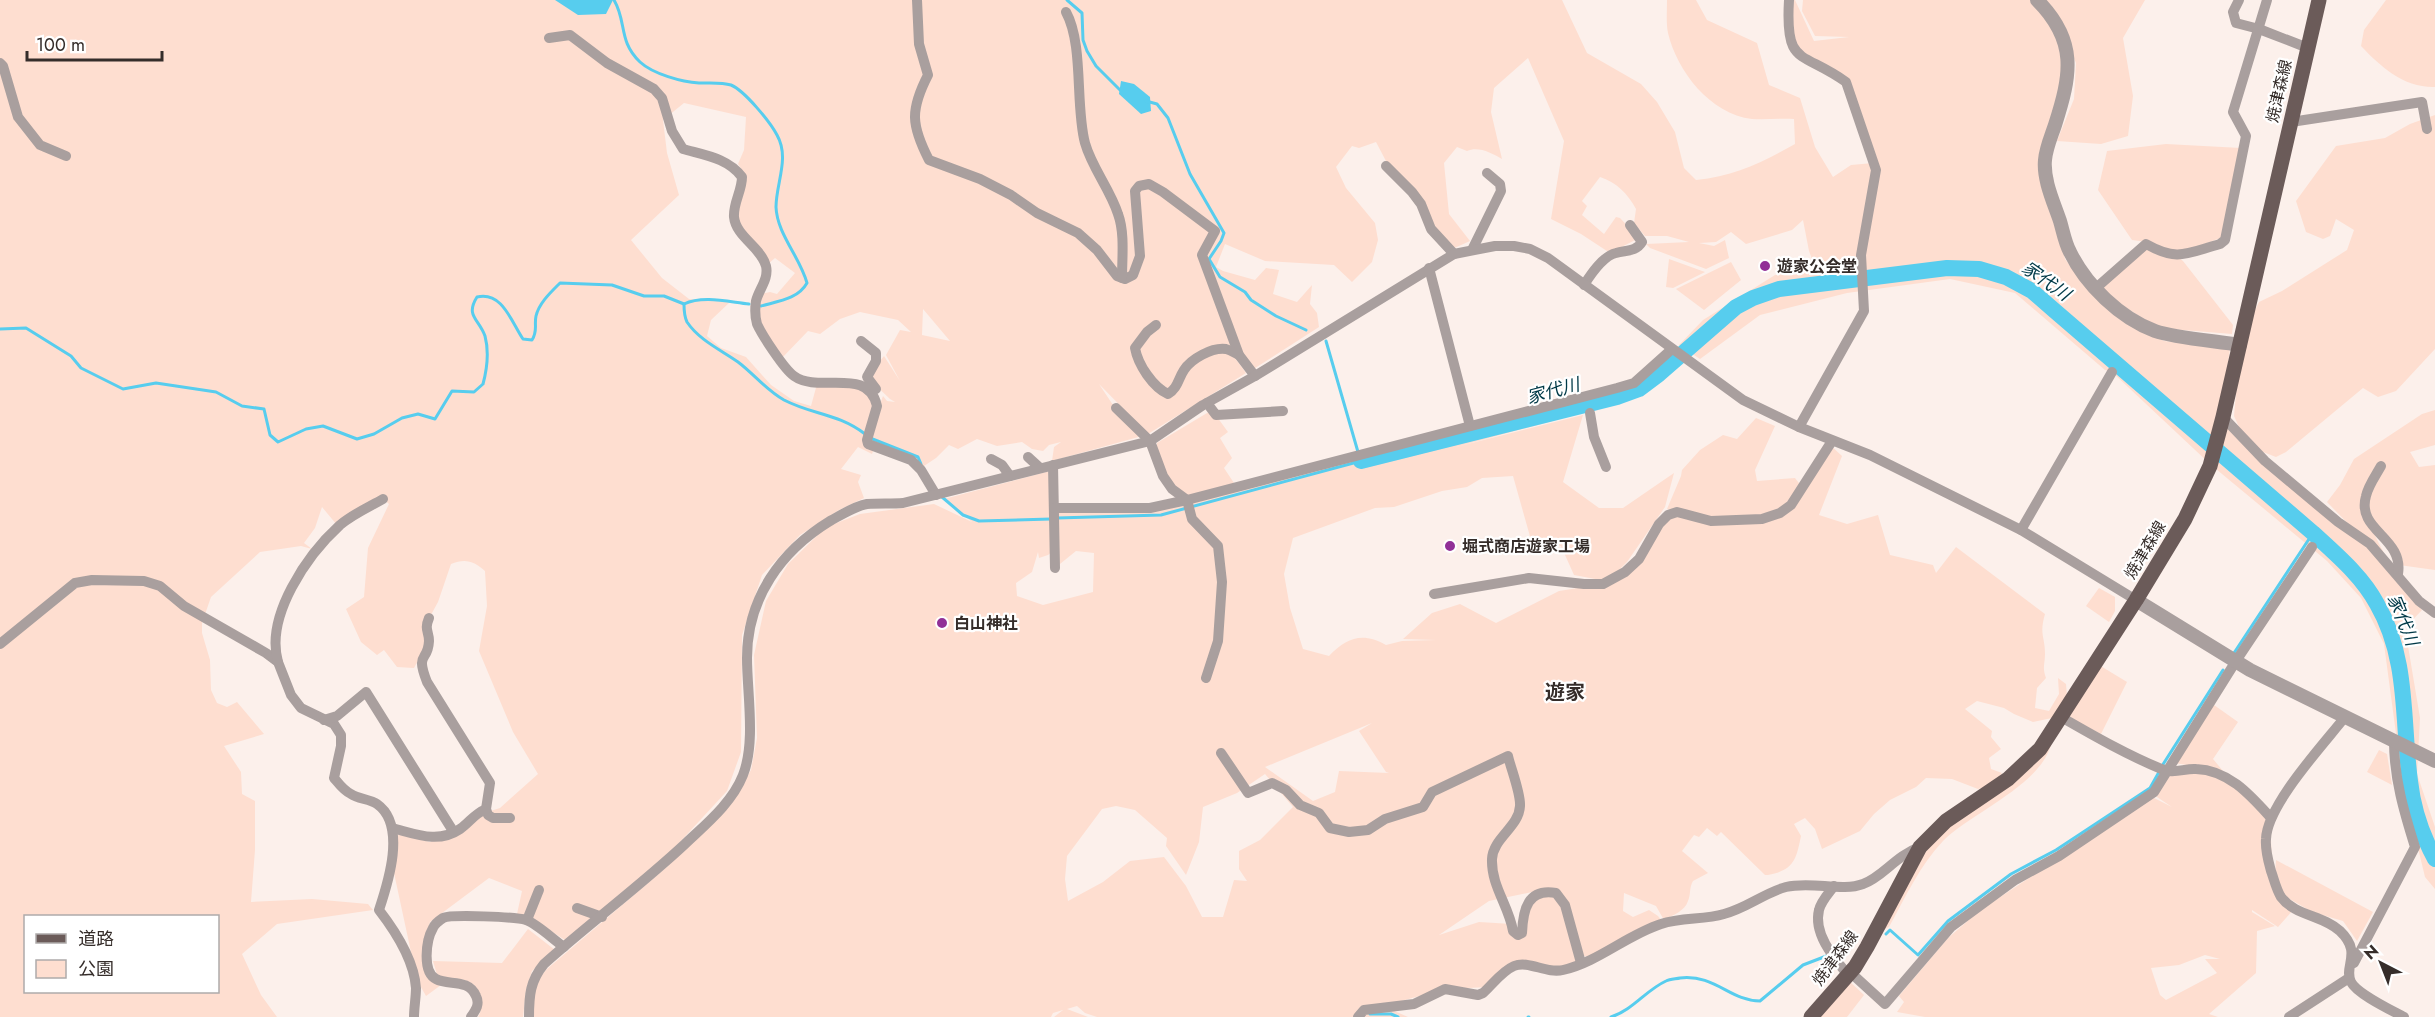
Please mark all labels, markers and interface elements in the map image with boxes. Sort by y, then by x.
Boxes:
scale bar [27,24,162,62]
text: 100 m [36,32,85,58]
street label: 焼津森線 [2261,57,2297,125]
place label: 遊家公会堂 [1777,255,1857,278]
water label: 家代川 [2016,255,2077,308]
marker: 遊家公会堂 [1758,259,1772,273]
water label: 家代川 [1524,371,1584,411]
street label: 焼津森線 [2119,517,2171,583]
place label: 堀式商店遊家工場 [1462,535,1590,558]
marker: 堀式商店遊家工場 [1443,539,1457,553]
water label: 家代川 [2381,590,2426,652]
place label: 白山神社 [954,612,1018,635]
marker: 白山神社 [935,616,949,630]
district label: 遊家 [1545,678,1585,707]
legend [24,915,219,993]
text: 道路 [78,926,114,952]
street label: 焼津森線 [1807,926,1863,990]
north arrow [2351,933,2411,993]
text: N [2359,939,2384,965]
text: 公園 [78,956,114,982]

